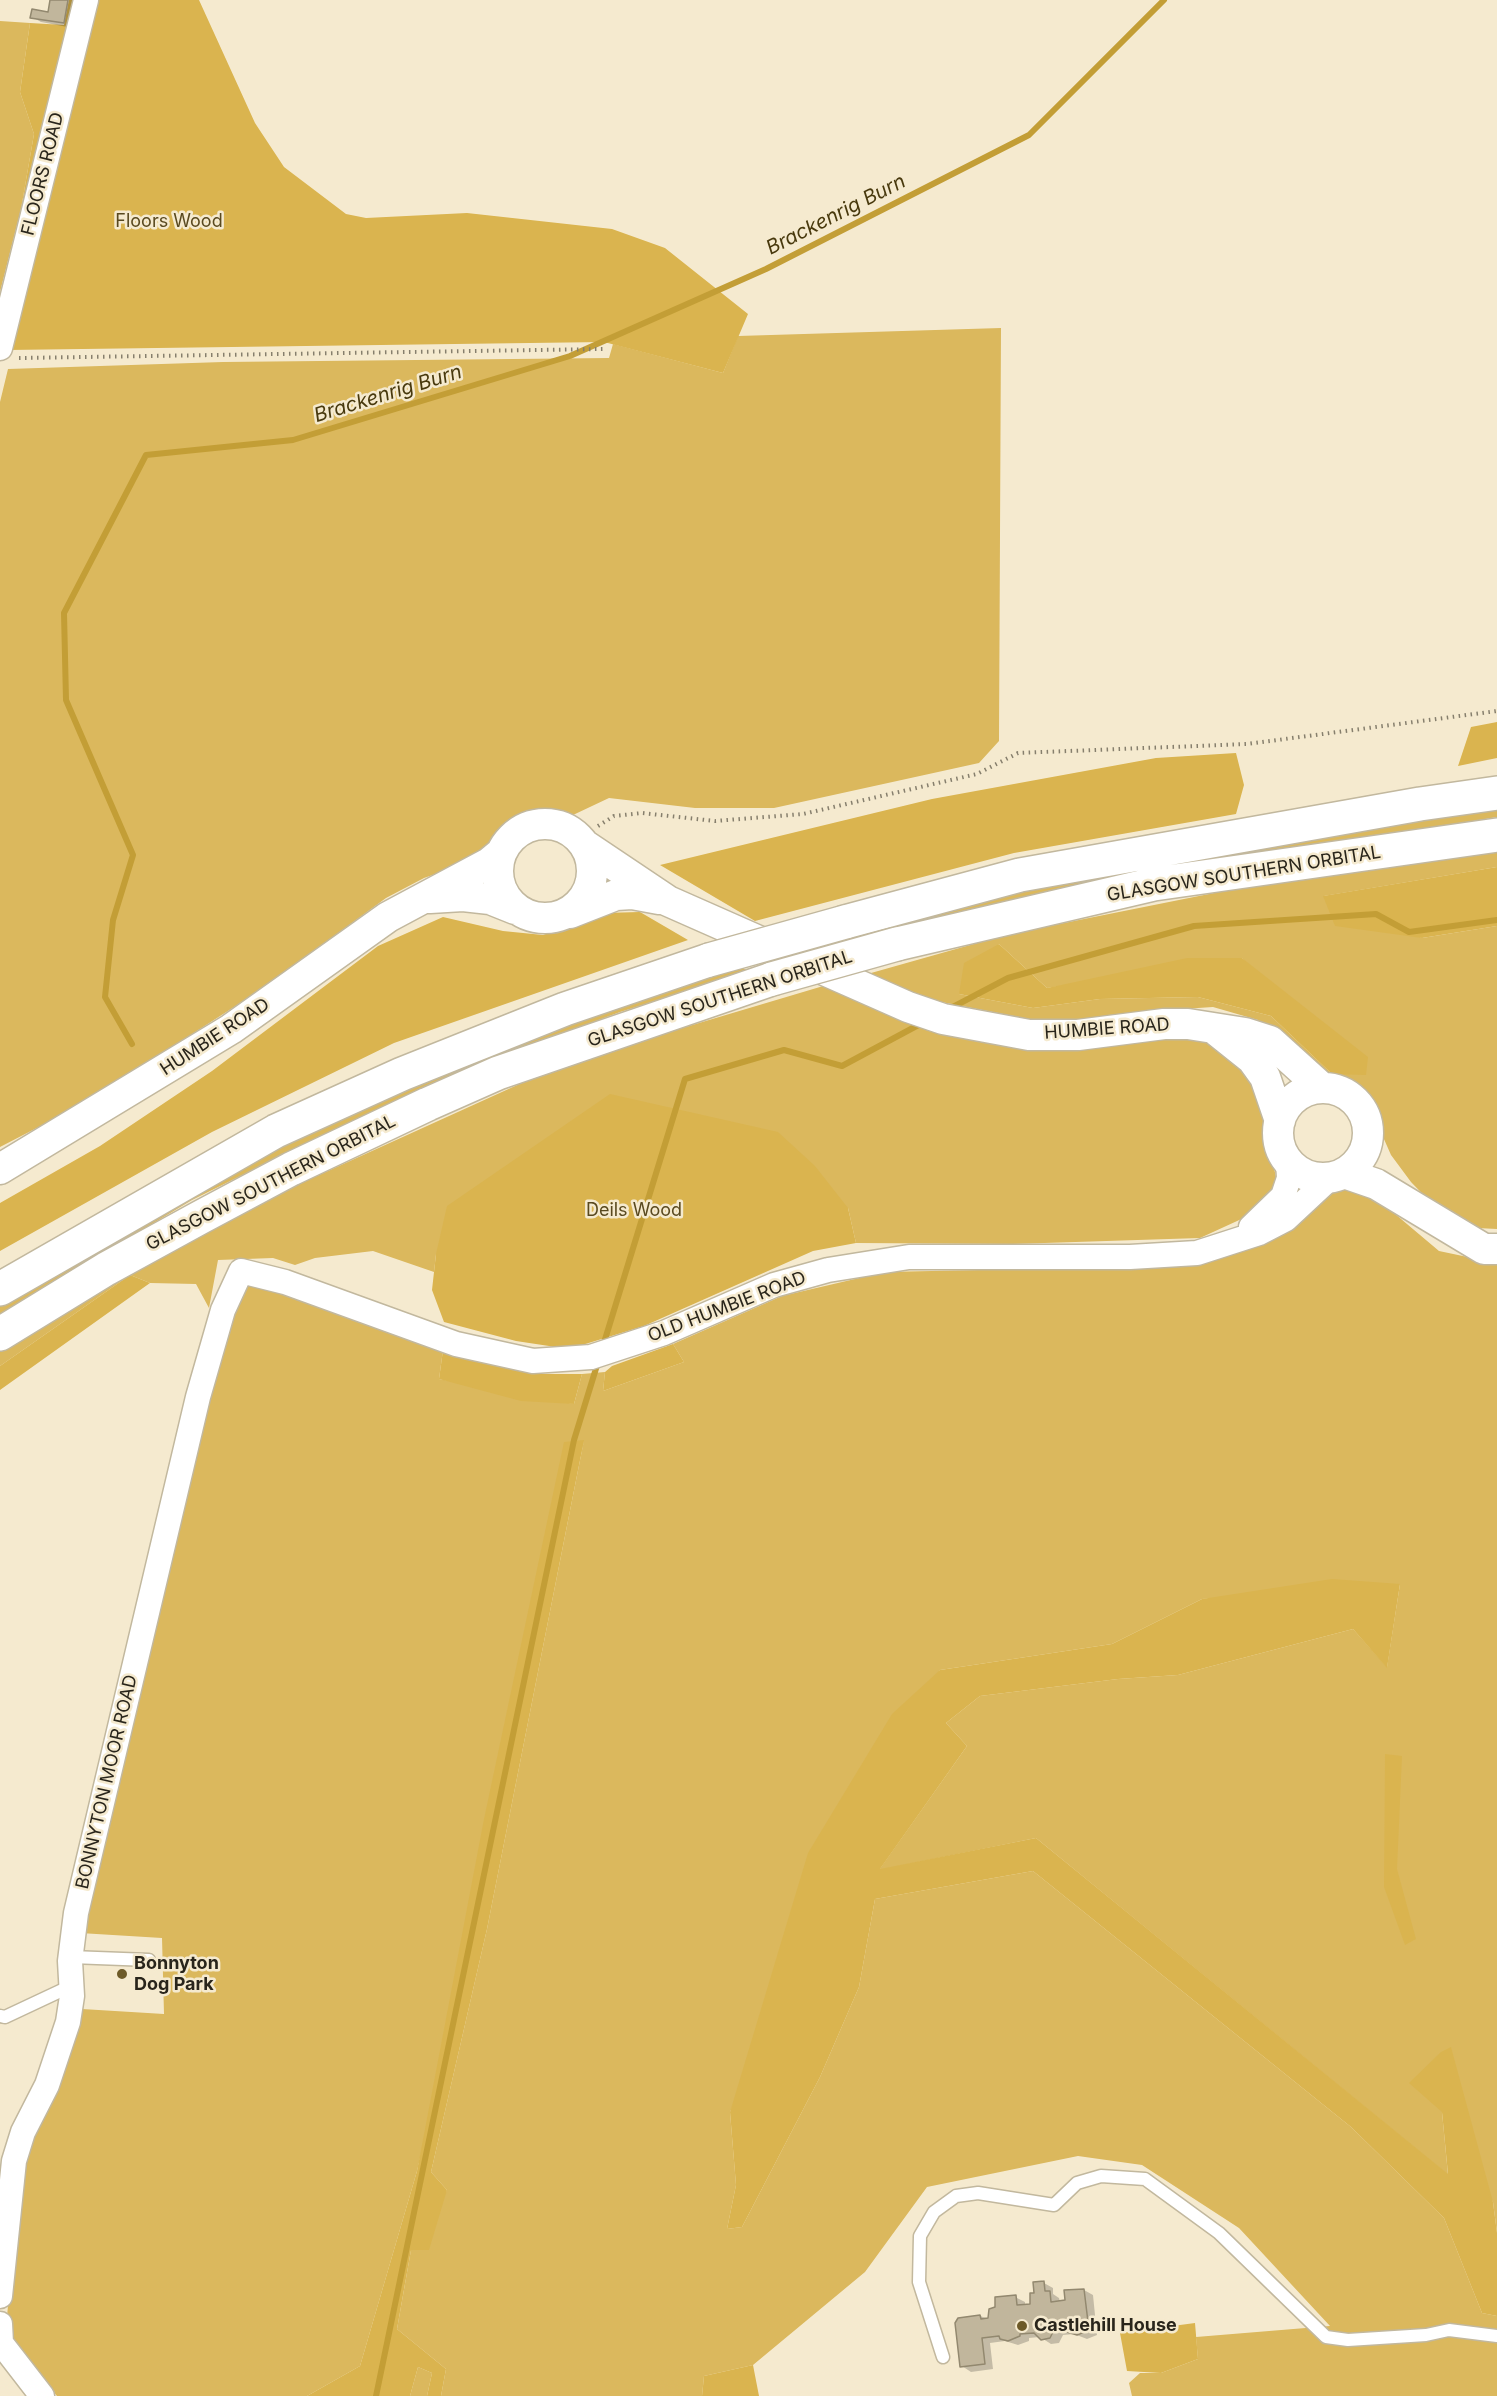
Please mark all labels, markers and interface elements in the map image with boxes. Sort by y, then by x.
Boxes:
street label: FLOORS ROAD [17,110,69,238]
water label: Brackenrig Burn [762,170,910,260]
park label: Floors Wood [115,211,223,233]
water label: Brackenrig Burn [311,360,465,428]
street label: GLASGOW SOUTHERN ORBITAL [1106,842,1382,906]
street label: GLASGOW SOUTHERN ORBITAL [585,946,855,1052]
street label: HUMBIE ROAD [156,994,274,1080]
street label: HUMBIE ROAD [1044,1014,1170,1044]
street label: GLASGOW SOUTHERN ORBITAL [143,1111,399,1255]
park label: Deils Wood [586,1200,682,1222]
street label: OLD HUMBIE ROAD [645,1267,809,1347]
street label: BONNYTON MOOR ROAD [72,1673,142,1891]
place label: Bonnyton Dog Park [134,1953,219,1996]
marker: Bonnyton Dog Park [115,1967,129,1981]
place label: Castlehill House [1034,2315,1177,2337]
marker: Castlehill House [1015,2319,1029,2333]

